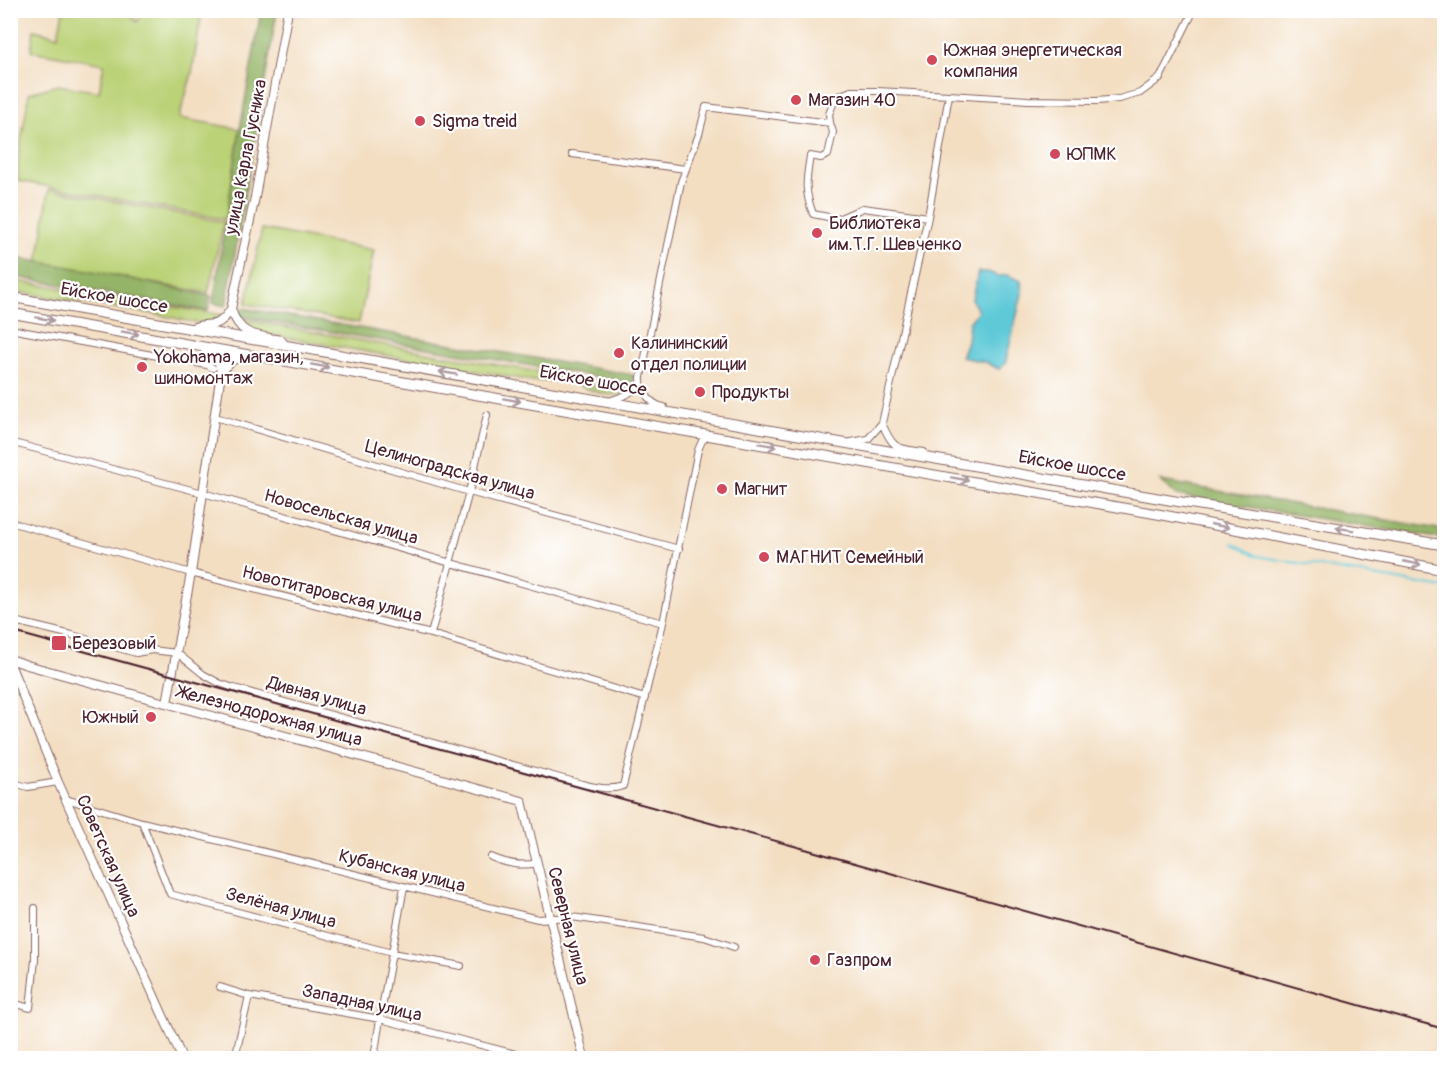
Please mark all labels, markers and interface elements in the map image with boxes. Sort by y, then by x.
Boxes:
place label: Южная энергетическая компания [944,39,1122,83]
marker: Южная энергетическая компания [925,53,939,67]
street label: улица Карла Гусника [219,77,272,238]
place label: Магазин 40 [808,89,896,112]
marker: Магазин 40 [789,93,803,107]
place label: Sigma treid [432,110,517,133]
marker: Sigma treid [413,114,427,128]
place label: ЮПМК [1067,143,1117,166]
marker: ЮПМК [1048,147,1062,161]
place label: Библиотека им.Т.Г. Шевченко [829,212,962,256]
marker: Библиотека им.Т.Г. Шевченко [810,226,824,240]
street label: Ейское шоссе [59,277,170,319]
one-way arrow [35,313,54,324]
one-way arrow [119,328,139,339]
place label: Калининский отдел полиции [631,332,746,376]
place label: Yokohama, магазин, шиномонтаж [153,346,304,390]
marker: Калининский отдел полиции [612,346,626,360]
marker: Yokohama, магазин, шиномонтаж [135,360,149,374]
street label: Ейское шоссе [538,360,649,402]
one-way arrow [310,361,330,372]
one-way arrow [438,367,458,378]
place label: Продукты [712,381,789,404]
marker: Продукты [693,385,707,399]
one-way arrow [502,395,522,406]
street label: Целиноградская улица [362,435,538,505]
one-way arrow [758,440,777,451]
street label: Ейское шоссе [1017,445,1128,487]
one-way arrow [950,474,969,485]
place label: Магнит [734,478,787,501]
marker: Магнит [715,482,729,496]
street label: Новосельская улица [261,484,421,550]
one-way arrow [1210,521,1230,532]
one-way arrow [1336,523,1356,534]
place label: МАГНИТ Семейный [776,546,924,569]
marker: МАГНИТ Семейный [757,550,771,564]
one-way arrow [1401,558,1421,569]
street label: Новотитаровская улица [239,560,425,628]
place label: Березовый [72,632,156,655]
marker: Березовый [50,634,68,652]
street label: Дивная улица [264,671,369,721]
street label: Железнодорожная улица [172,680,365,752]
place label: Южный [83,706,139,729]
marker: Южный [144,710,158,724]
street label: Советская улица [71,791,145,921]
street label: Кубанская улица [336,844,468,898]
street label: Северная улица [542,865,594,987]
street label: Зелёная улица [223,882,339,934]
place label: Газпром [827,949,892,972]
marker: Газпром [808,953,822,967]
street label: Западная улица [300,979,424,1027]

